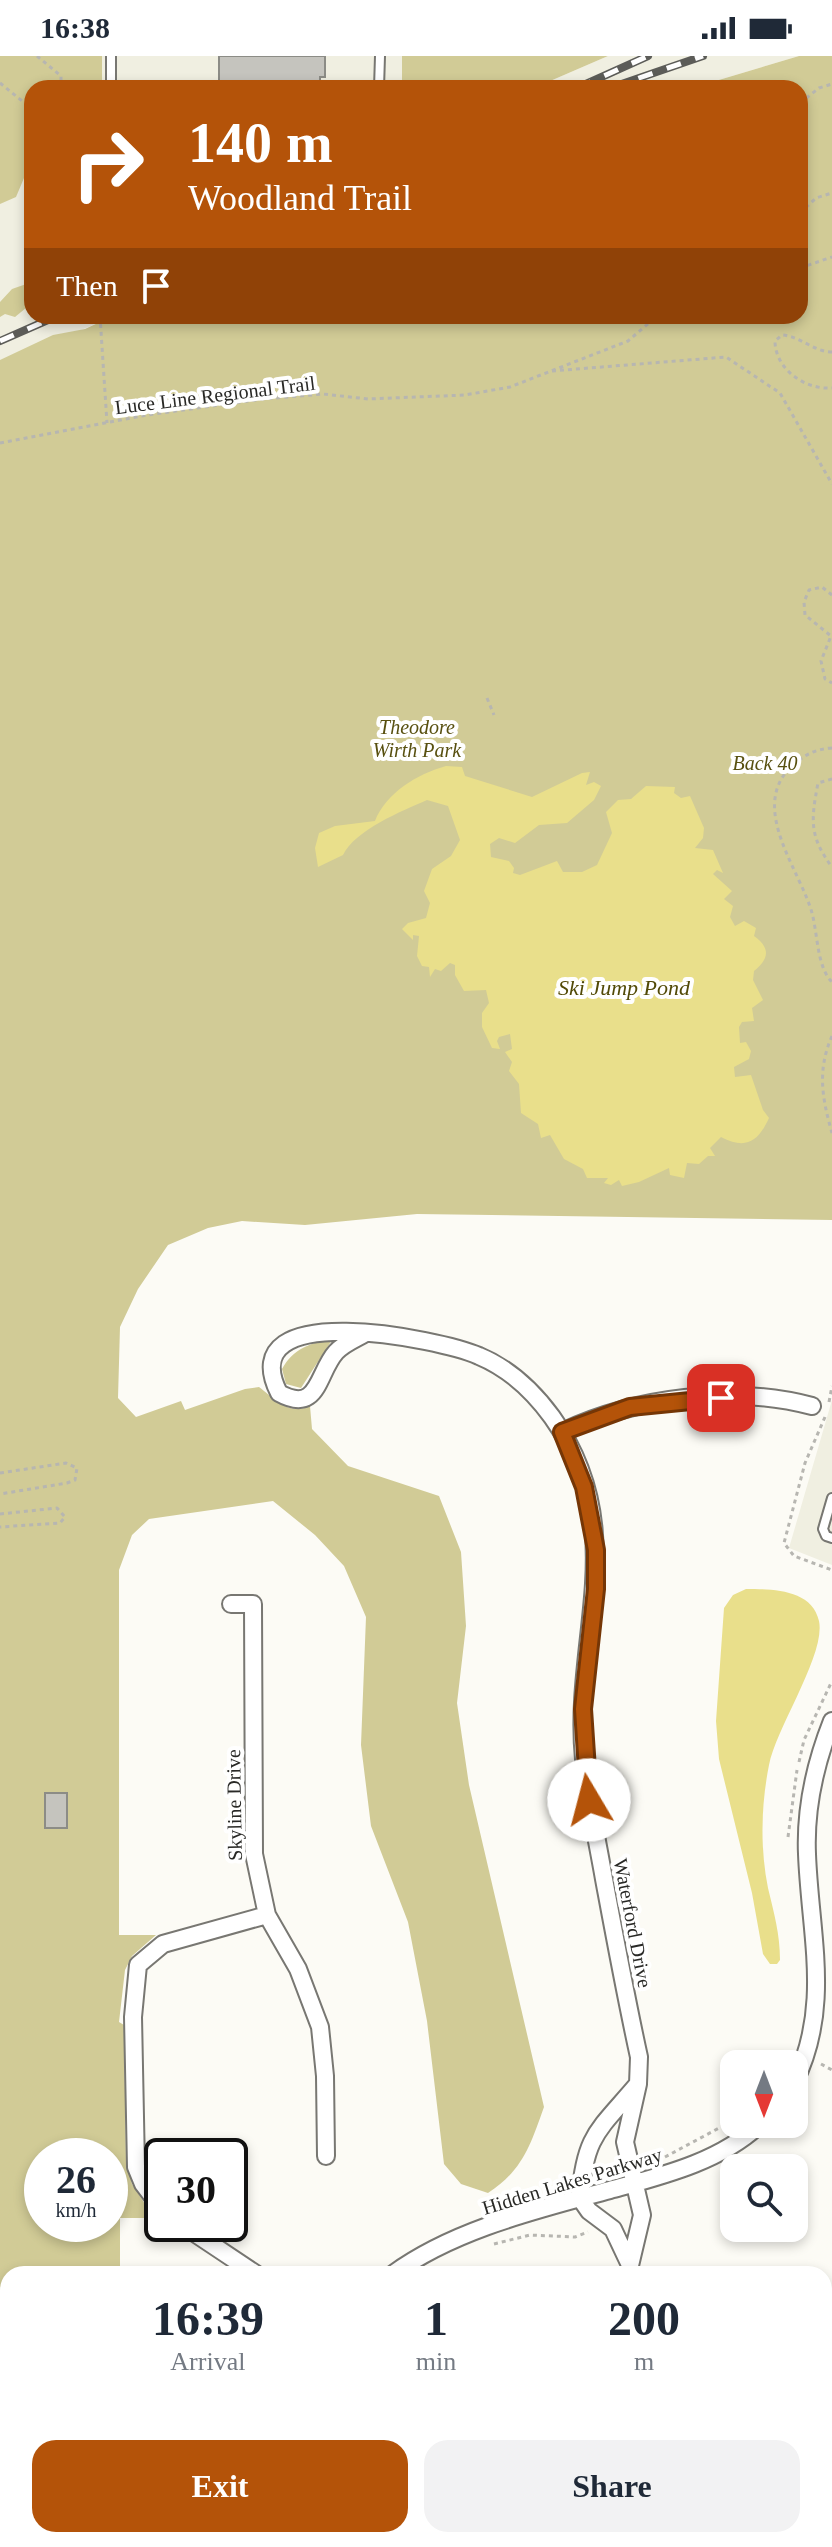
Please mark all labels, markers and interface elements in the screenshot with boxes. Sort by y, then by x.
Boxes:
text: 16:38 [40,11,110,44]
icon: right [56,112,160,216]
text: 140 m [188,112,333,174]
text: Woodland Trail [188,178,412,218]
icon: arrive [134,264,178,308]
text: Then [56,269,118,302]
street label: Luce Line Regional Trail [114,372,317,419]
park label: Theodore Wirth Park [373,716,462,761]
park label: Back 40 [733,752,797,774]
water label: Ski Jump Pond [558,975,691,1000]
pin [687,1364,755,1432]
icon: arrive [699,1376,743,1420]
street label: Skyline Drive [222,1749,247,1861]
position arrow [547,1758,631,1842]
street label: Waterford Drive [610,1857,656,1990]
north arrow [720,2050,808,2138]
map controls [720,2050,808,2242]
speed limit sign: 30 [144,2138,248,2242]
street label: Hidden Lakes Parkway [480,2143,665,2220]
button: search [720,2154,808,2242]
text: 26 [56,2157,96,2202]
text: km/h [55,2199,97,2221]
text: 16:39 [152,2292,264,2345]
text: 1 [424,2292,448,2345]
text: 200 [608,2292,680,2345]
text: Arrival [170,2347,245,2376]
text: min [416,2347,456,2376]
text: m [634,2347,654,2376]
button: Exit [32,2440,408,2532]
button: Share [424,2440,800,2532]

